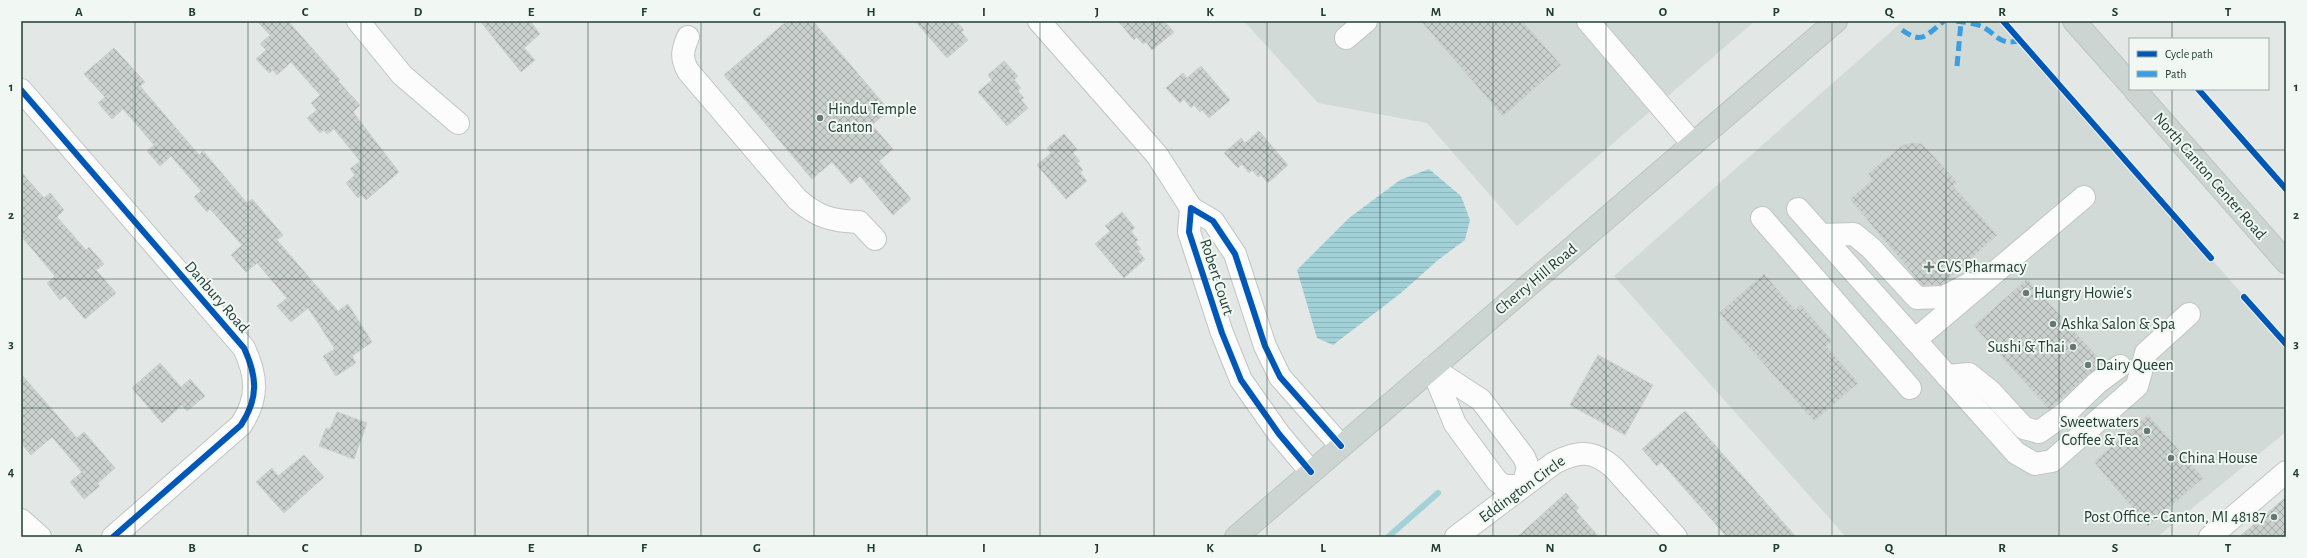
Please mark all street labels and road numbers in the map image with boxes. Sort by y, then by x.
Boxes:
street label: North Canton Center Road [2151,109,2269,243]
street label: Robert Court [1197,237,1237,317]
street label: Cherry Hill Road [1492,240,1581,318]
street label: Danbury Road [181,258,252,336]
street label: Eddington Circle [1476,453,1568,525]

